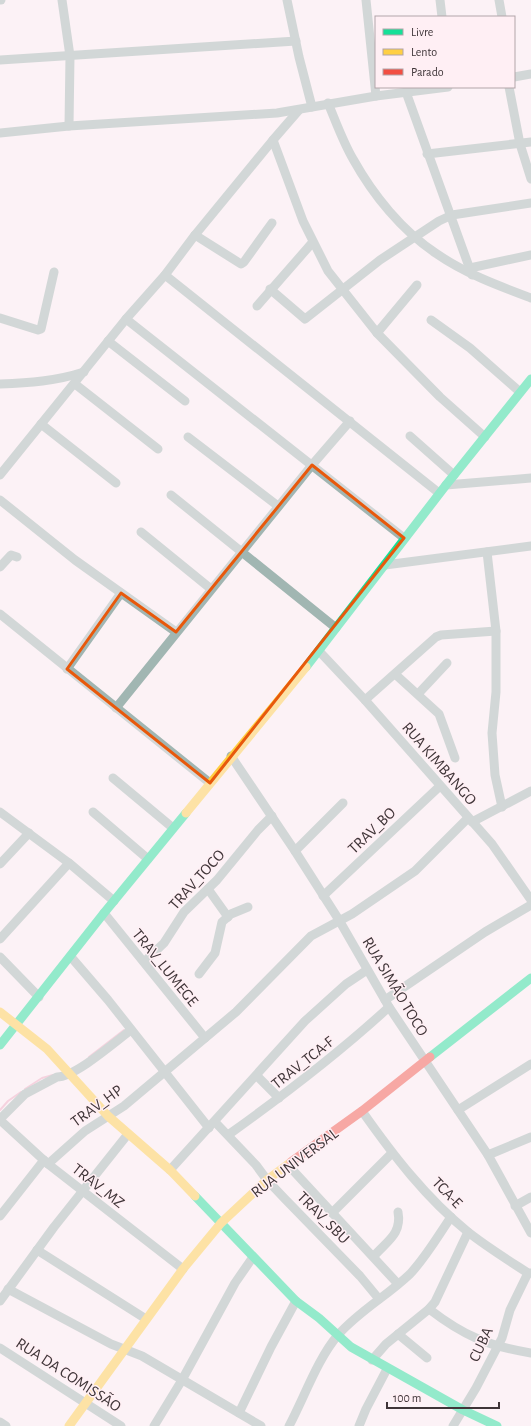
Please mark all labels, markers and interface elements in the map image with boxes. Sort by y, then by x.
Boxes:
legend [375,16,515,88]
text: Livre [411,26,433,38]
text: Lento [411,46,437,58]
text: Parado [411,66,444,78]
street label: RUA KIMBANGO [399,719,479,808]
street label: TRAV_BO [345,804,399,857]
street label: TRAV_TOCO [166,846,228,913]
street label: TRAV_LUMEGE [129,926,201,1010]
street label: RUA SIMÃO TOCO [359,933,433,1039]
street label: TRAV_TCA-F [268,1033,338,1092]
street label: TRAV_HP [68,1082,125,1130]
street label: RUA UNIVERSAL [248,1125,341,1201]
street label: TRAV_MZ [69,1161,128,1211]
street label: TCA-E [429,1174,466,1211]
street label: TRAV_SBU [294,1189,352,1247]
street label: CUBA [466,1325,496,1364]
street label: RUA DA COMISSÃO [13,1333,125,1415]
scale bar [387,1384,499,1410]
text: 100 m [393,1392,421,1404]

